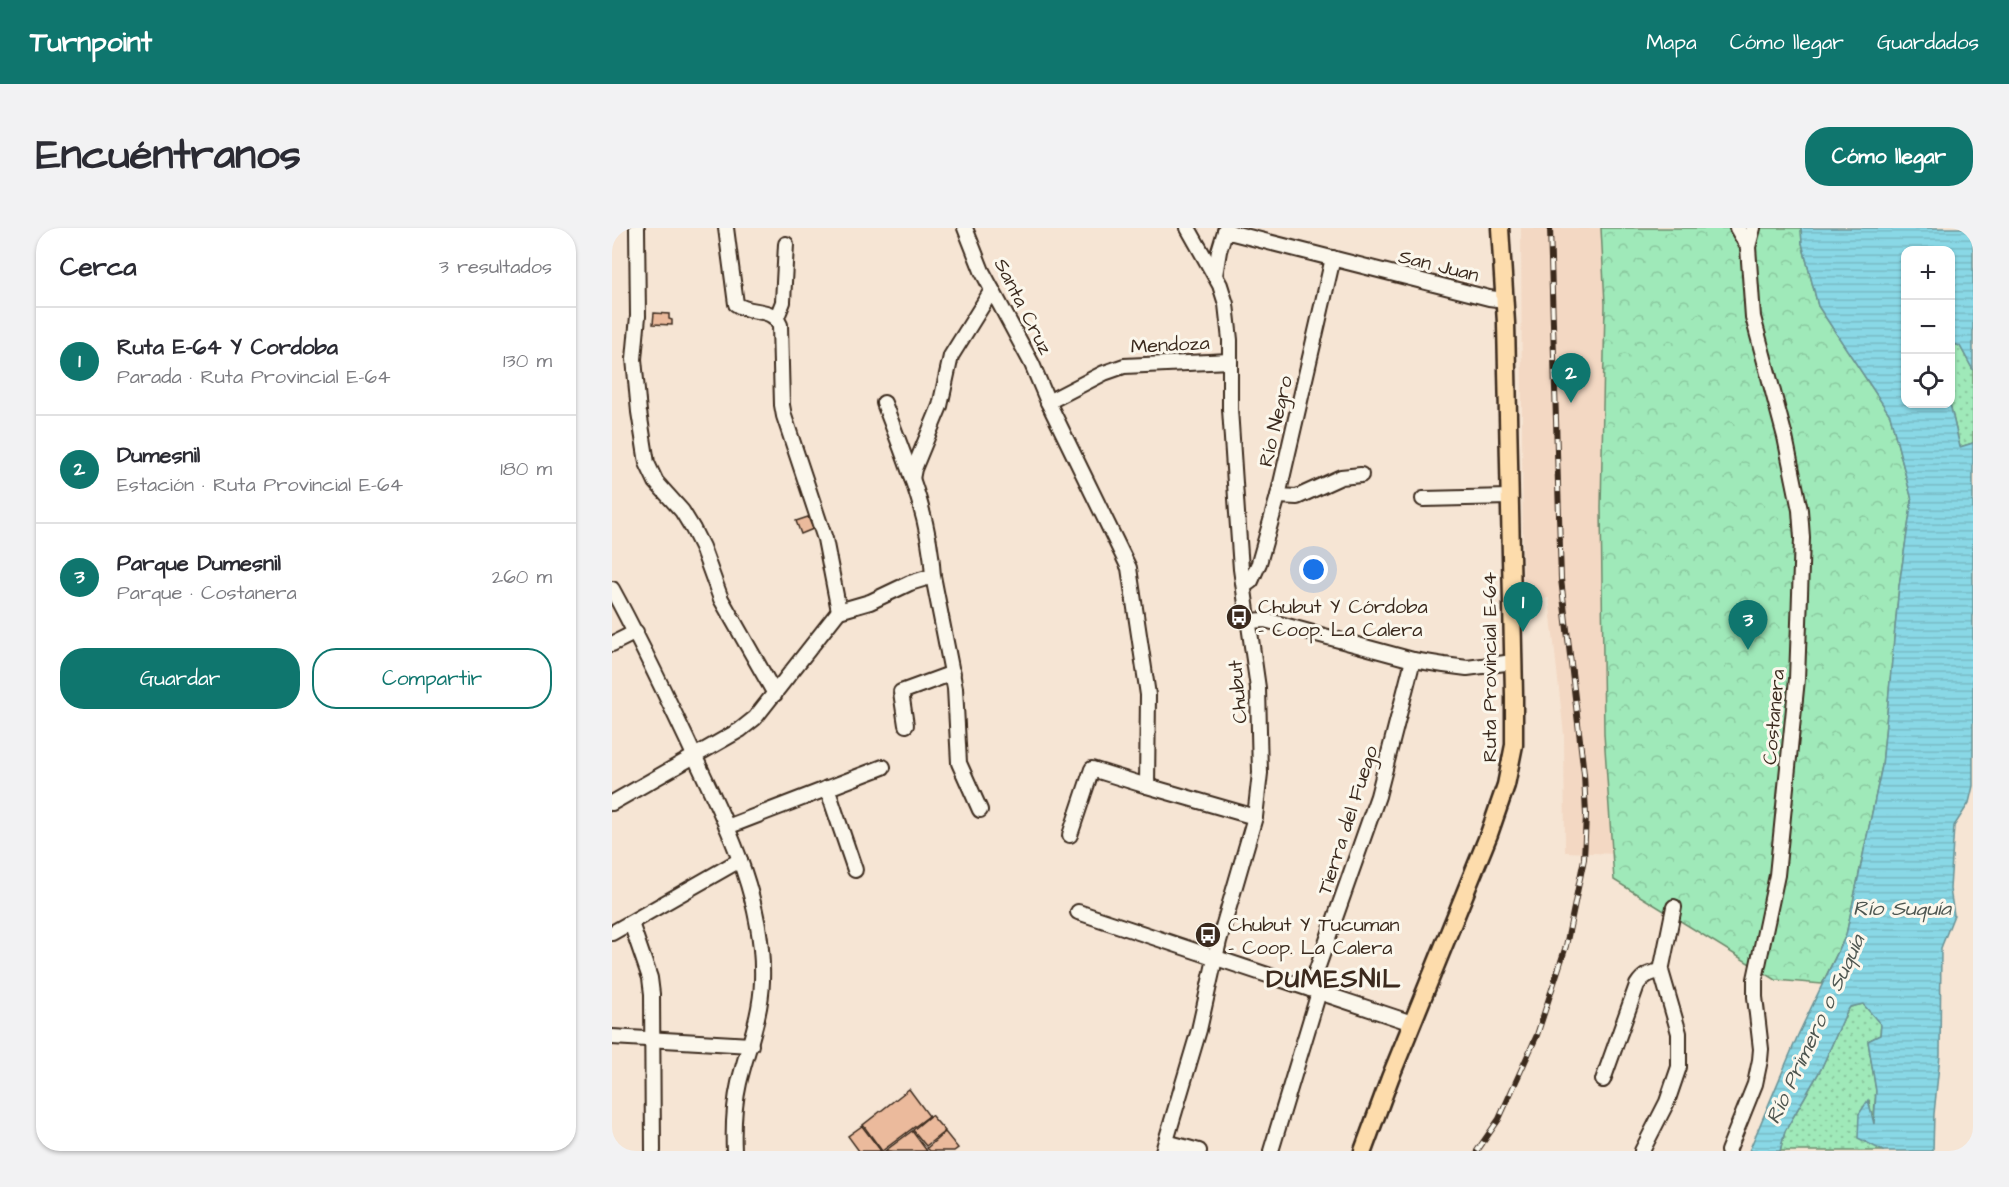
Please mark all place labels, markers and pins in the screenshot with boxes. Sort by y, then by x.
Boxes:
pin: 2 [1552,354,1590,403]
pin: 1 [1504,582,1542,632]
place label: Chubut Y Córdoba - Coop. La Calera [1258,593,1428,644]
pin: 3 [1728,600,1768,650]
bus stop icon: Chubut Y Córdoba - Coop. La Calera [1224,602,1254,632]
place label: Chubut Y Tucuman - Coop. La Calera [1228,911,1400,962]
bus stop icon: Chubut Y Tucuman - Coop. La Calera [1193,920,1223,950]

